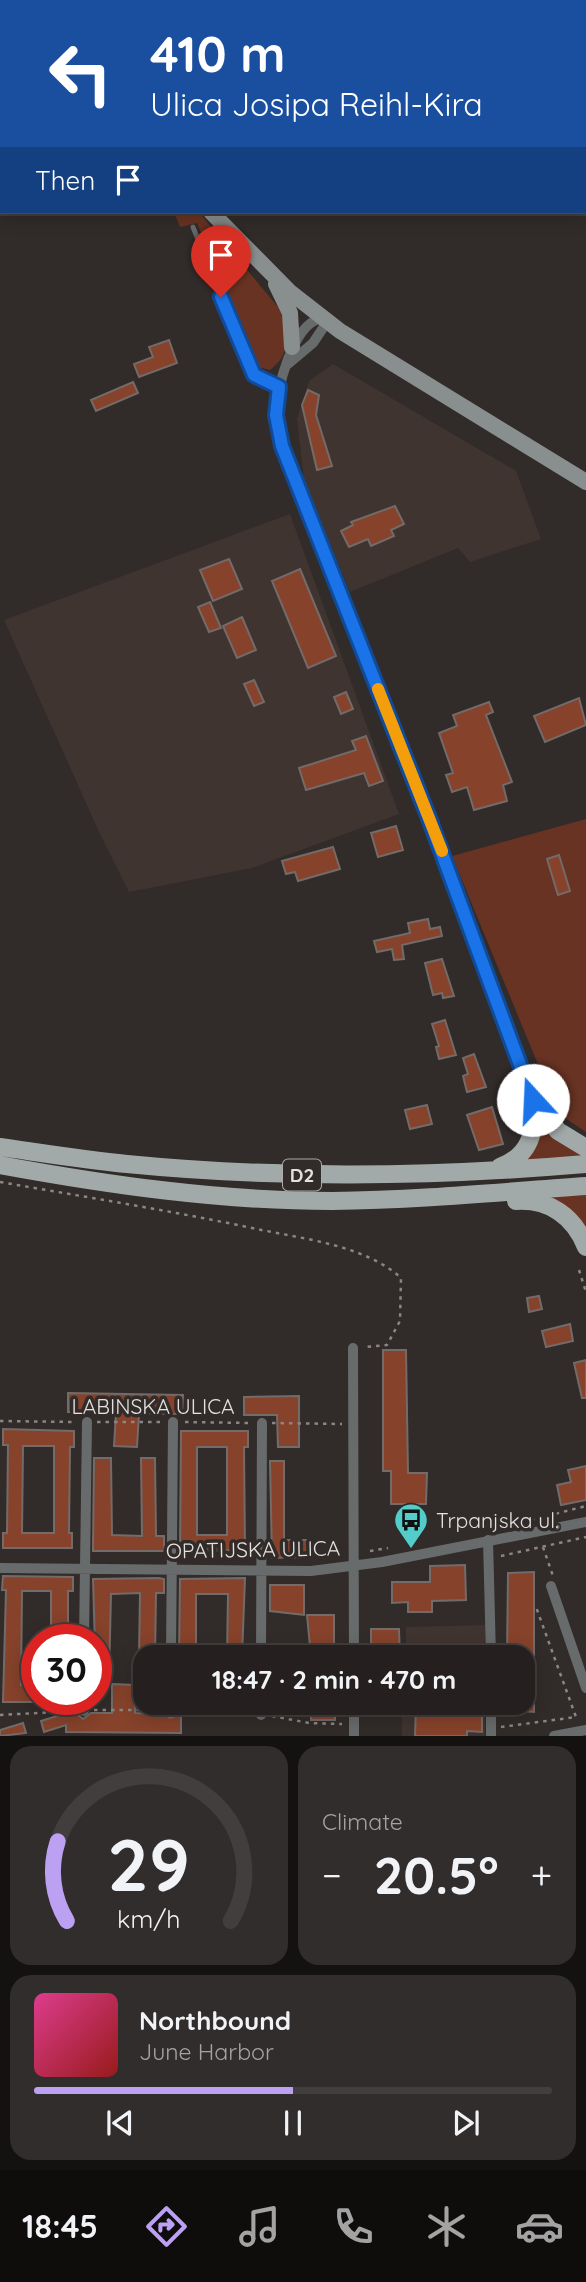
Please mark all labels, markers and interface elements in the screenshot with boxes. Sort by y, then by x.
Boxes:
text: 410 m [150,23,285,84]
icon: left [35,28,126,119]
text: Ulica Josipa Reihl-Kira [150,84,483,124]
icon: arrive [109,161,147,199]
text: Then [35,164,95,197]
pin [191,225,251,297]
icon: arrive [202,236,240,274]
position arrow [496,1063,570,1137]
road number: D2 [283,1160,321,1190]
street label: LABINSKA ULICA [72,1393,234,1419]
bus stop icon: Trpanjska ul. [392,1501,430,1550]
place label: Trpanjska ul. [436,1507,559,1533]
street label: OPATIJSKA ULICA [166,1534,340,1564]
speed limit sign: 30 [21,1624,112,1715]
text: 18:47 · 2 min · 470 m [212,1663,456,1696]
text: Climate [322,1807,403,1836]
text: 29 [108,1819,190,1910]
text: 20.5° [374,1842,499,1907]
text: − [322,1851,342,1899]
text: + [531,1851,552,1899]
text: km/h [117,1903,181,1934]
text: Northbound [139,2004,291,2037]
text: June Harbor [139,2037,274,2066]
icon: previous [101,2104,139,2142]
icon: pause [274,2104,312,2142]
icon: next [447,2104,485,2142]
icon: directions [142,2202,191,2251]
icon: music [235,2202,284,2251]
icon: phone [329,2202,378,2251]
icon: climate [422,2202,471,2251]
icon: car [515,2202,564,2251]
text: 18:45 [22,2206,98,2246]

